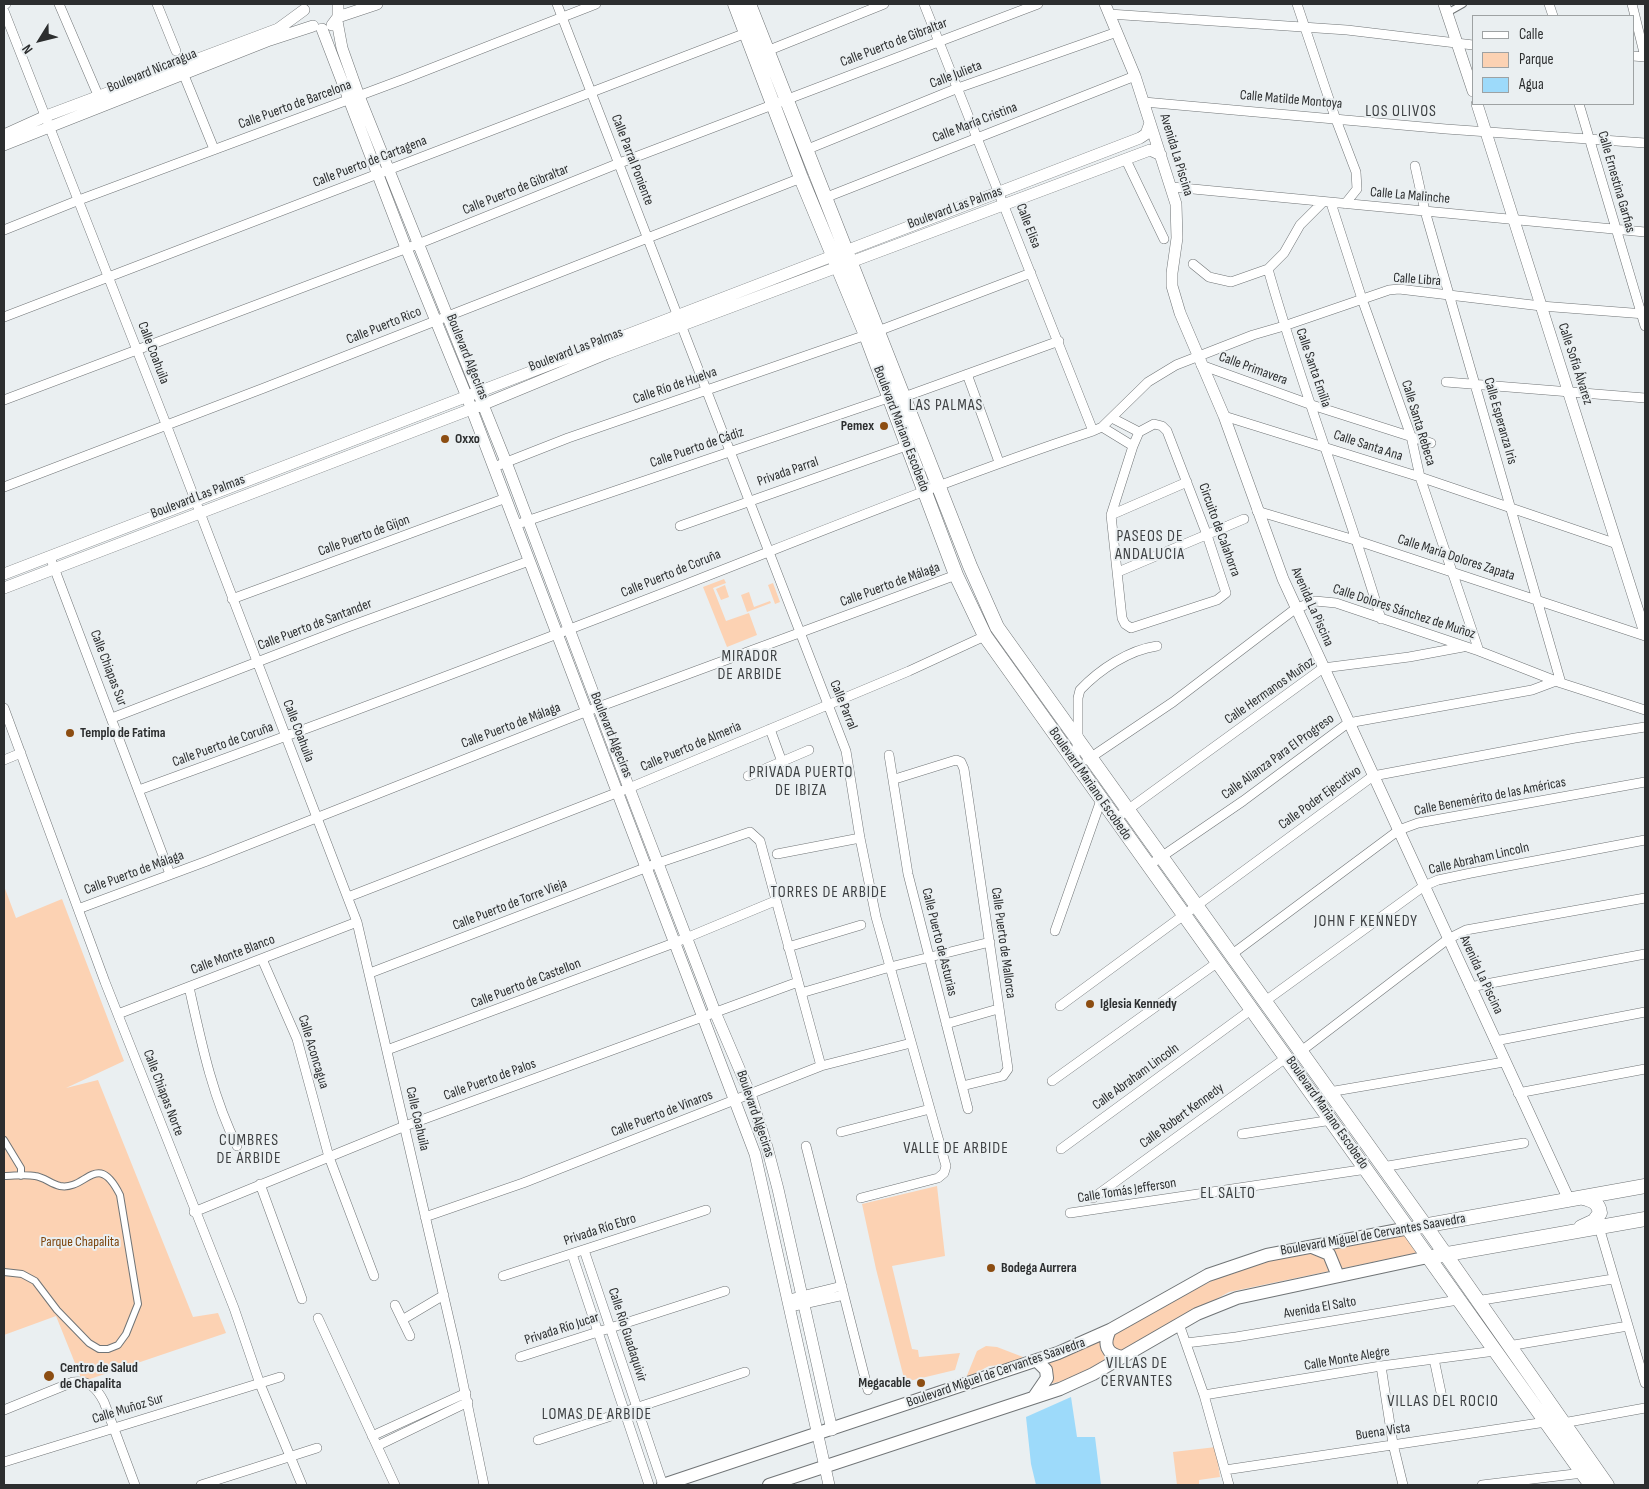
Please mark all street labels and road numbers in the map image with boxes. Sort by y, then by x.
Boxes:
street label: Calle Puerto de Gibraltar [838,15,950,71]
street label: Boulevard Nicaragua [105,45,199,97]
street label: Calle Julieta [928,57,984,93]
street label: Calle Puerto de Barcelona [236,77,354,133]
street label: Calle Matilde Montoya [1239,87,1343,113]
street label: Calle María Cristina [930,99,1020,147]
street label: Calle Parral Poniente [607,112,657,208]
street label: Avenida La Piscina [1156,112,1196,198]
street label: Calle Ernestina Garfias [1593,129,1639,235]
street label: Calle Puerto de Cartagena [311,133,429,191]
street label: Calle Puerto de Gibraltar [460,161,572,219]
street label: Boulevard Las Palmas [905,183,1005,233]
street label: Calle La Malinche [1369,184,1451,208]
street label: Calle Elisa [1012,201,1044,251]
street label: Calle Libra [1393,270,1441,290]
street label: Calle Puerto Rico [344,303,424,349]
street label: Boulevard Algeciras [442,312,492,402]
street label: Calle Coahuila [133,320,173,386]
street label: Calle Sofía Álvarez [1554,321,1596,407]
street label: Boulevard Las Palmas [527,324,625,376]
street label: Calle Santa Emilia [1292,326,1334,410]
street label: Calle Primavera [1216,349,1290,389]
street label: Calle Río de Huelva [631,364,719,408]
street label: Boulevard Mariano Escobedo [869,364,933,494]
street label: Calle Esperanza Iris [1480,376,1520,466]
street label: Calle Santa Rebeca [1397,378,1439,468]
street label: Calle Puerto de Cádiz [648,424,746,472]
street label: Calle Santa Ana [1331,427,1405,465]
street label: Privada Parral [755,454,821,490]
street label: Boulevard Las Palmas [149,471,247,523]
street label: Circuito de Calahorra [1194,481,1244,579]
street label: Calle Puerto de Gijon [316,512,412,560]
street label: Calle María Dolores Zapata [1395,531,1517,585]
street label: Calle Puerto de Coruña [619,546,723,602]
street label: Calle Puerto de Málaga [838,559,942,611]
street label: Avenida La Piscina [1287,565,1337,649]
street label: Calle Dolores Sánchez de Muñoz [1330,581,1478,643]
street label: Calle Puerto de Santander [256,595,374,655]
street label: Calle Chiapas Sur [86,628,130,708]
street label: Calle Hermanos Muñoz [1222,654,1318,728]
street label: Calle Parral [825,678,861,732]
street label: Boulevard Algeciras [586,690,636,780]
street label: Calle Coahuila [278,698,318,764]
street label: Calle Puerto de Málaga [459,699,563,753]
street label: Calle Alianza Para El Progreso [1218,710,1338,804]
street label: Calle Puerto de Almeria [638,718,744,776]
street label: Calle Puerto de Coruña [170,719,276,771]
street label: Boulevard Mariano Escobedo [1045,725,1135,843]
street label: Calle Poder Ejecutivo [1276,762,1364,834]
street label: Calle Benemérito de las Américas [1413,774,1567,820]
street label: Calle Abraham Lincoln [1427,839,1531,879]
street label: Calle Puerto de Málaga [82,847,186,899]
street label: Calle Puerto de Torre Vieja [450,875,570,935]
street label: Calle Puerto de Asturias [917,886,961,998]
street label: Calle Puerto de Mallorca [987,886,1019,1000]
street label: Calle Monte Blanco [189,931,277,979]
street label: Avenida La Piscina [1455,933,1507,1017]
street label: Calle Puerto de Castellon [469,955,583,1013]
street label: Calle Aconcagua [294,1013,332,1091]
street label: Calle Abraham Lincoln [1090,1040,1182,1114]
street label: Calle Chiapas Norte [139,1047,187,1139]
street label: Boulevard Mariano Escobedo [1282,1054,1372,1172]
street label: Calle Puerto de Palos [442,1056,538,1104]
street label: Boulevard Algeciras [732,1068,778,1160]
street label: Calle Robert Kennedy [1137,1080,1227,1152]
street label: Calle Coahuila [401,1085,433,1153]
street label: Calle Puerto de Vinaros [609,1087,715,1141]
street label: Calle Tomás Jefferson [1076,1175,1178,1207]
street label: Privada Río Ebro [562,1210,638,1250]
street label: Boulevard Miguel de Cervantes Saavedra [1279,1210,1467,1260]
street label: Calle Río Guadaquivir [604,1286,650,1384]
street label: Avenida El Salto [1282,1293,1358,1323]
street label: Privada Río Jucar [523,1309,601,1349]
street label: Boulevard Miguel de Cervantes Saavedra [904,1334,1088,1412]
street label: Calle Monte Alegre [1303,1343,1391,1375]
street label: Calle Muñoz Sur [90,1390,166,1428]
street label: Buena Vista [1355,1419,1411,1445]

